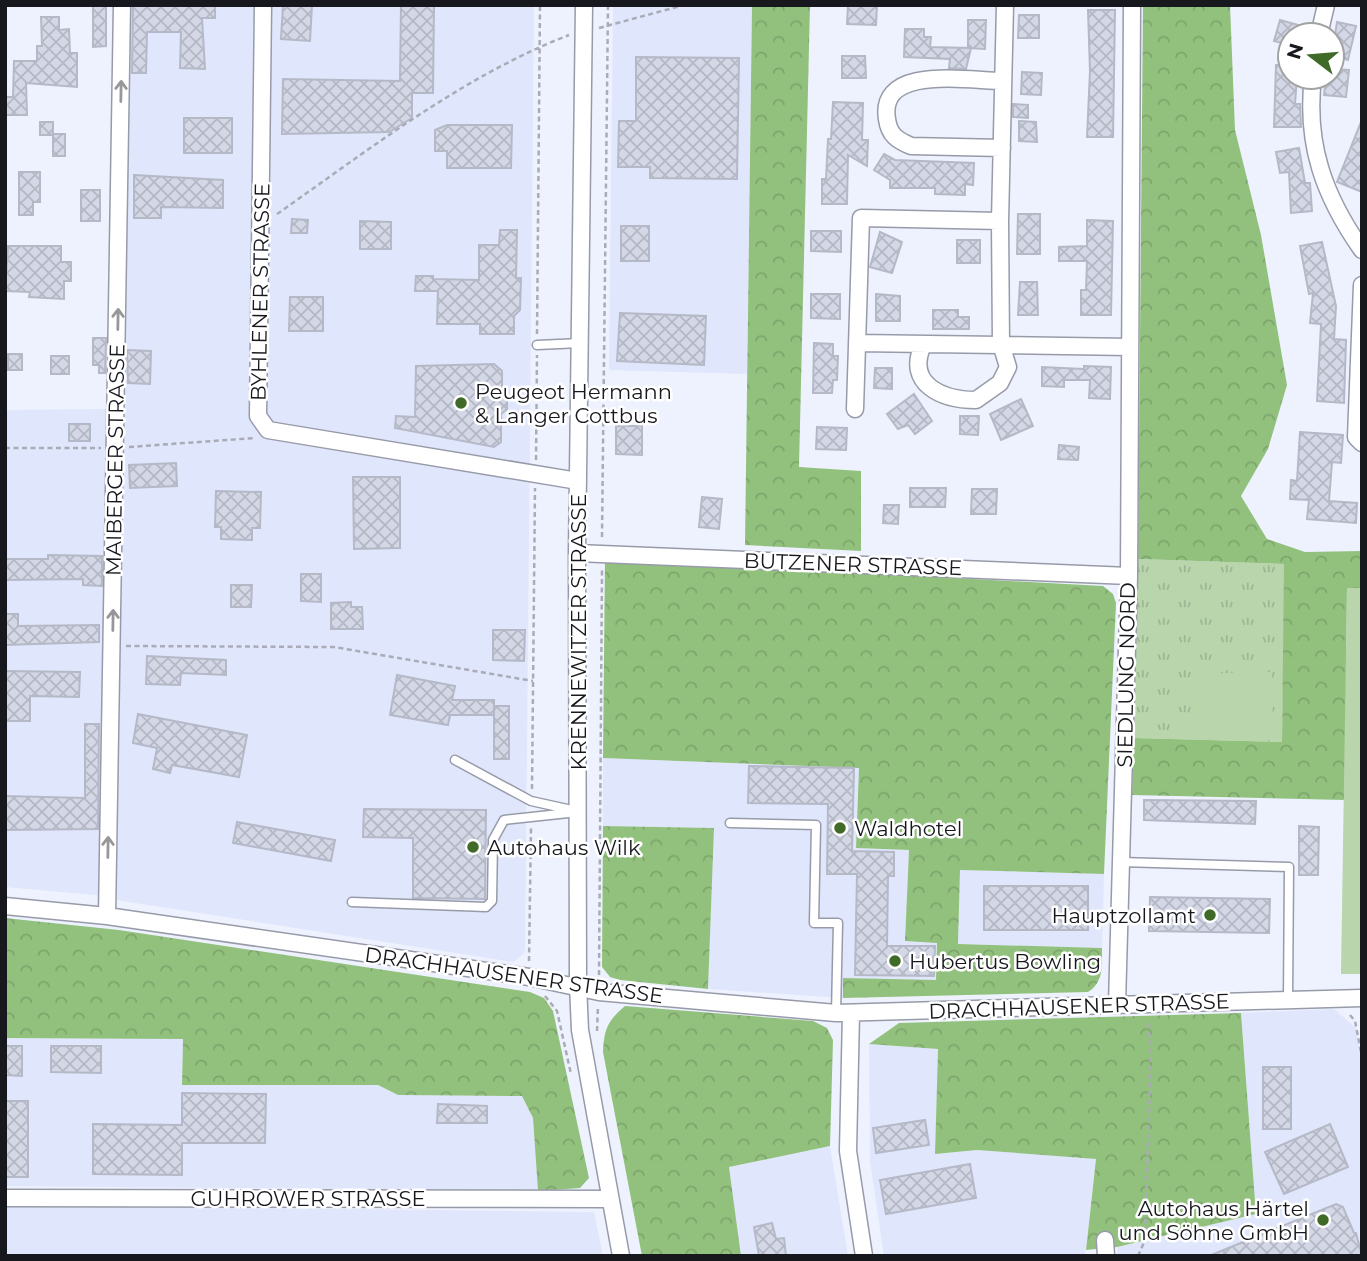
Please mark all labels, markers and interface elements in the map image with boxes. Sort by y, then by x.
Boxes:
north arrow [1276,21,1346,91]
text: N [1282,41,1308,62]
one-way arrow [114,80,127,103]
street label: BYHLENER STRASSE [246,183,274,401]
one-way arrow [111,308,125,331]
street label: MAIBERGER STRASSE [100,344,130,576]
place label: Peugeot Hermann & Langer Cottbus [475,379,672,428]
marker: Peugeot Hermann & Langer Cottbus [453,395,469,411]
street label: KRENNEWITZER STRASSE [566,494,591,770]
street label: BUTZENER STRASSE [743,548,963,580]
street label: SIEDLUNG NORD [1112,582,1140,768]
one-way arrow [106,609,119,632]
place label: Waldhotel [854,816,962,841]
marker: Waldhotel [832,820,848,836]
place label: Autohaus Wilk [487,835,641,860]
one-way arrow [102,836,115,859]
marker: Autohaus Wilk [465,839,481,855]
place label: Hauptzollamt [1051,903,1196,928]
marker: Hauptzollamt [1202,907,1218,923]
street label: DRACHHAUSENER STRASSE [363,942,665,1008]
place label: Hubertus Bowling [909,949,1101,974]
marker: Hubertus Bowling [887,953,903,969]
street label: DRACHHAUSENER STRASSE [928,988,1230,1024]
street label: GUHROWER STRASSE [191,1186,425,1211]
place label: Autohaus Härtel und Söhne GmbH [1118,1196,1309,1245]
marker: Autohaus Härtel und Söhne GmbH [1315,1212,1331,1228]

